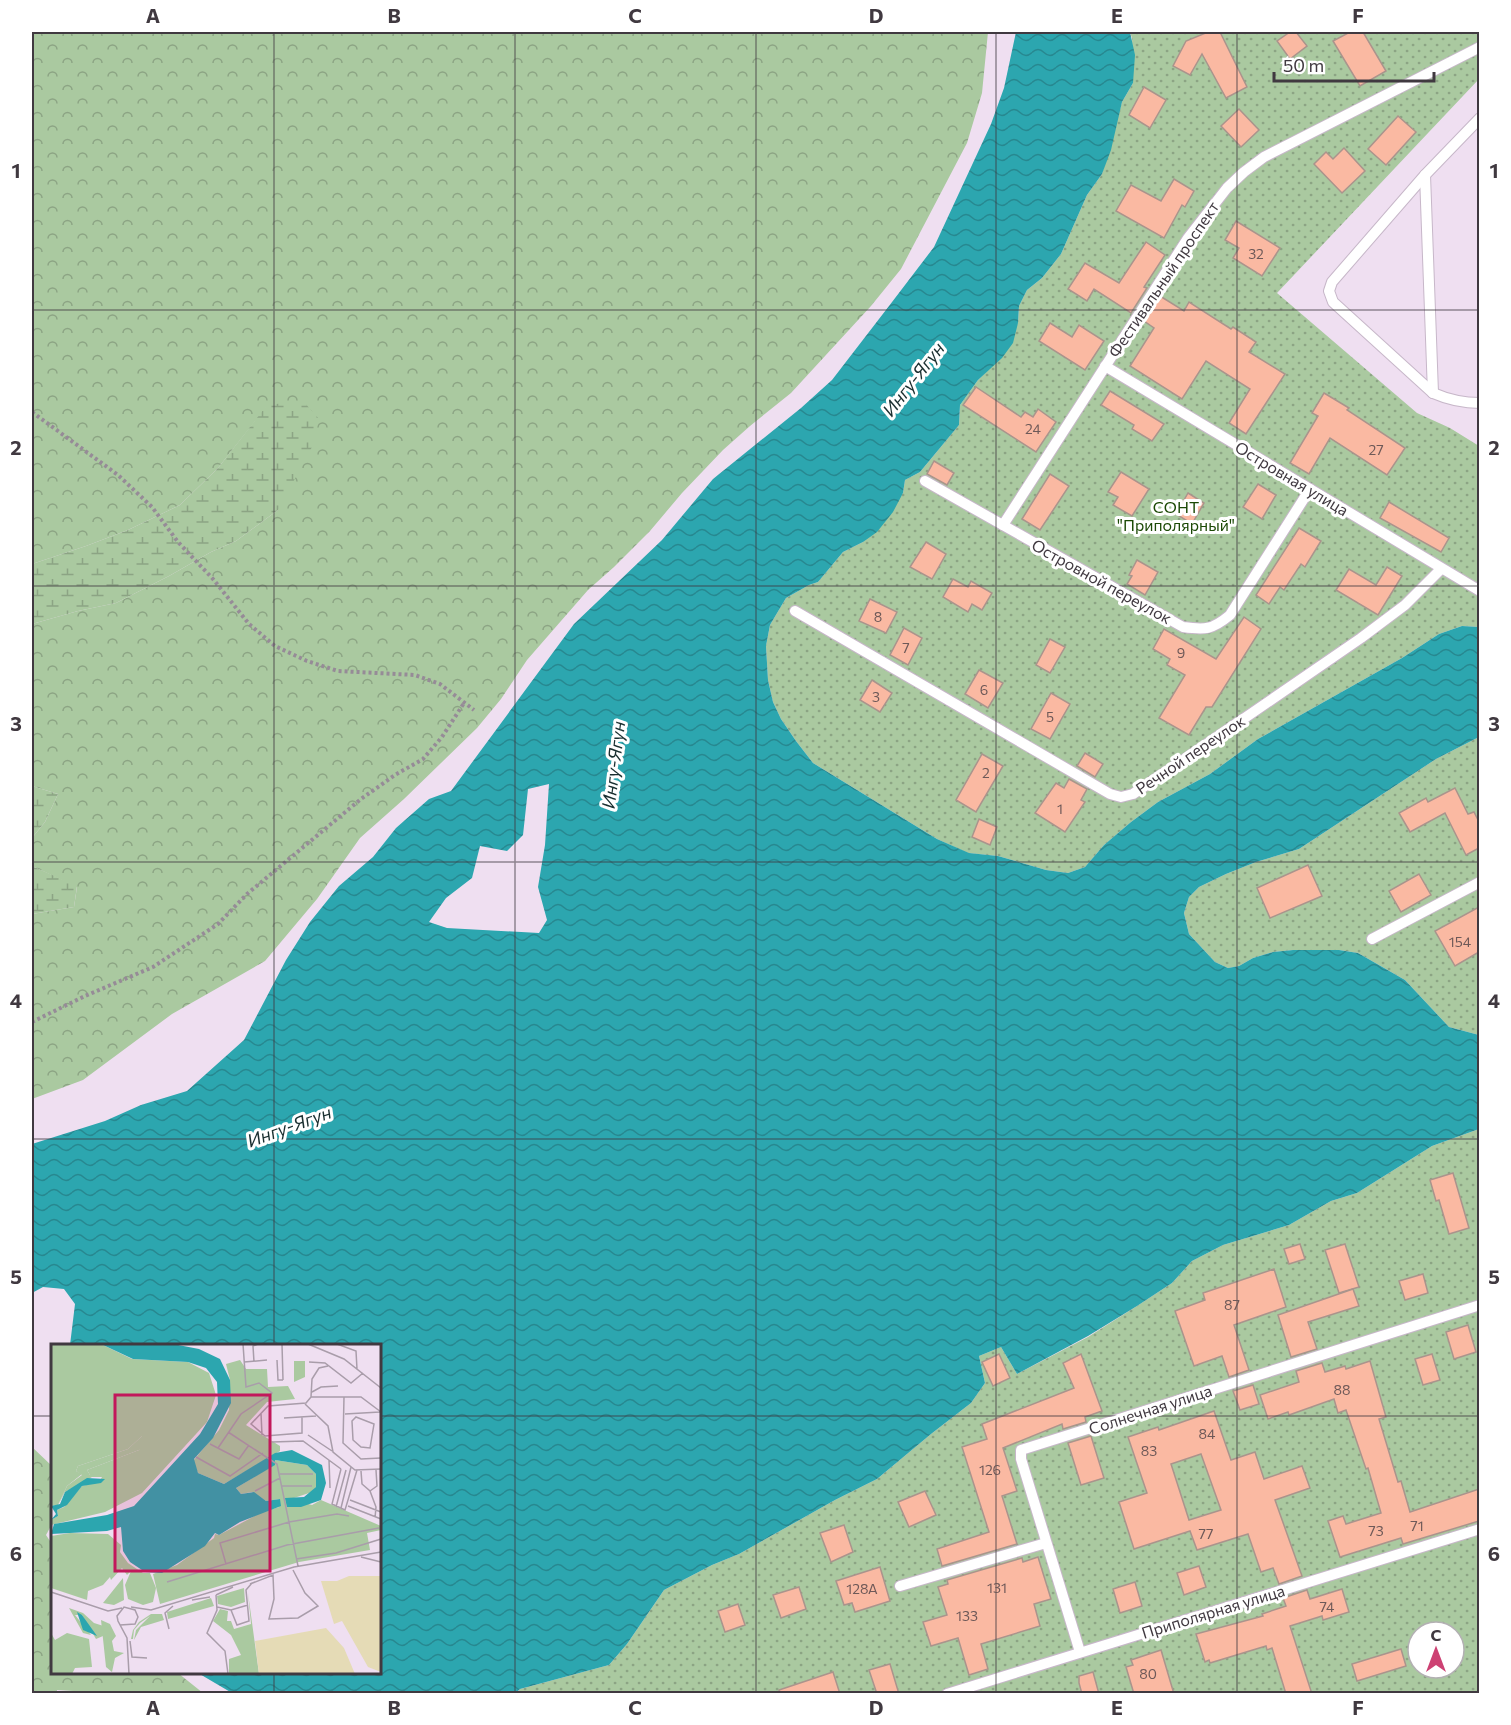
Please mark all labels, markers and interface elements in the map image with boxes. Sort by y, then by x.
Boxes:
text: A [146,3,160,27]
text: B [387,3,401,27]
text: C [628,3,642,27]
text: D [869,3,883,27]
text: E [1111,3,1123,27]
text: F [1352,3,1364,27]
scale bar [1274,45,1434,83]
text: 50 m [1283,54,1324,76]
text: 1 [11,158,21,182]
text: 1 [1489,158,1499,182]
street label: Фестивальный проспект [1104,197,1222,360]
house number: 32 [1248,245,1264,262]
water label: Ингу-Ягун [877,337,949,421]
house number: 24 [1025,420,1042,437]
text: 2 [10,435,22,459]
text: 2 [1488,435,1500,459]
street label: Островная улица [1232,437,1352,519]
house number: 27 [1368,441,1384,458]
park label: СОНТ "Приполярный" [1117,497,1235,534]
street label: Островной переулок [1029,535,1176,628]
house number: 8 [874,608,882,625]
house number: 7 [902,639,910,656]
house number: 9 [1177,644,1185,661]
house number: 6 [980,681,988,698]
house number: 3 [872,688,880,705]
house number: 5 [1046,708,1054,725]
street label: Речной переулок [1132,710,1249,798]
text: 3 [10,711,22,735]
text: 3 [1488,711,1500,735]
water label: Ингу-Ягун [597,720,629,810]
house number: 2 [982,764,990,781]
house number: 1 [1057,800,1063,817]
house number: 154 [1449,933,1472,950]
text: 4 [10,988,22,1012]
text: 4 [1488,988,1500,1012]
water label: Ингу-Ягун [244,1101,334,1151]
text: 5 [10,1264,22,1288]
text: 5 [1488,1264,1500,1288]
house number: 87 [1224,1296,1240,1313]
inset map [51,1344,381,1674]
street label: Солнечная улица [1086,1380,1214,1438]
house number: 88 [1334,1381,1351,1398]
house number: 84 [1199,1425,1216,1442]
house number: 83 [1141,1442,1157,1459]
house number: 126 [979,1461,1001,1478]
house number: 71 [1410,1517,1424,1534]
house number: 73 [1368,1522,1384,1539]
house number: 77 [1199,1525,1213,1542]
text: 6 [10,1541,22,1565]
text: 6 [1488,1541,1500,1565]
house number: 131 [987,1579,1007,1596]
house number: 128А [846,1580,878,1597]
street label: Приполярная улица [1139,1580,1287,1642]
house number: 74 [1320,1598,1335,1615]
house number: 133 [956,1607,978,1624]
north arrow [1406,1620,1466,1680]
text: С [1431,1625,1442,1644]
house number: 80 [1139,1665,1157,1682]
text: A [146,1695,160,1719]
text: B [387,1695,401,1719]
text: C [628,1695,642,1719]
text: D [869,1695,883,1719]
text: E [1111,1695,1123,1719]
text: F [1352,1695,1364,1719]

